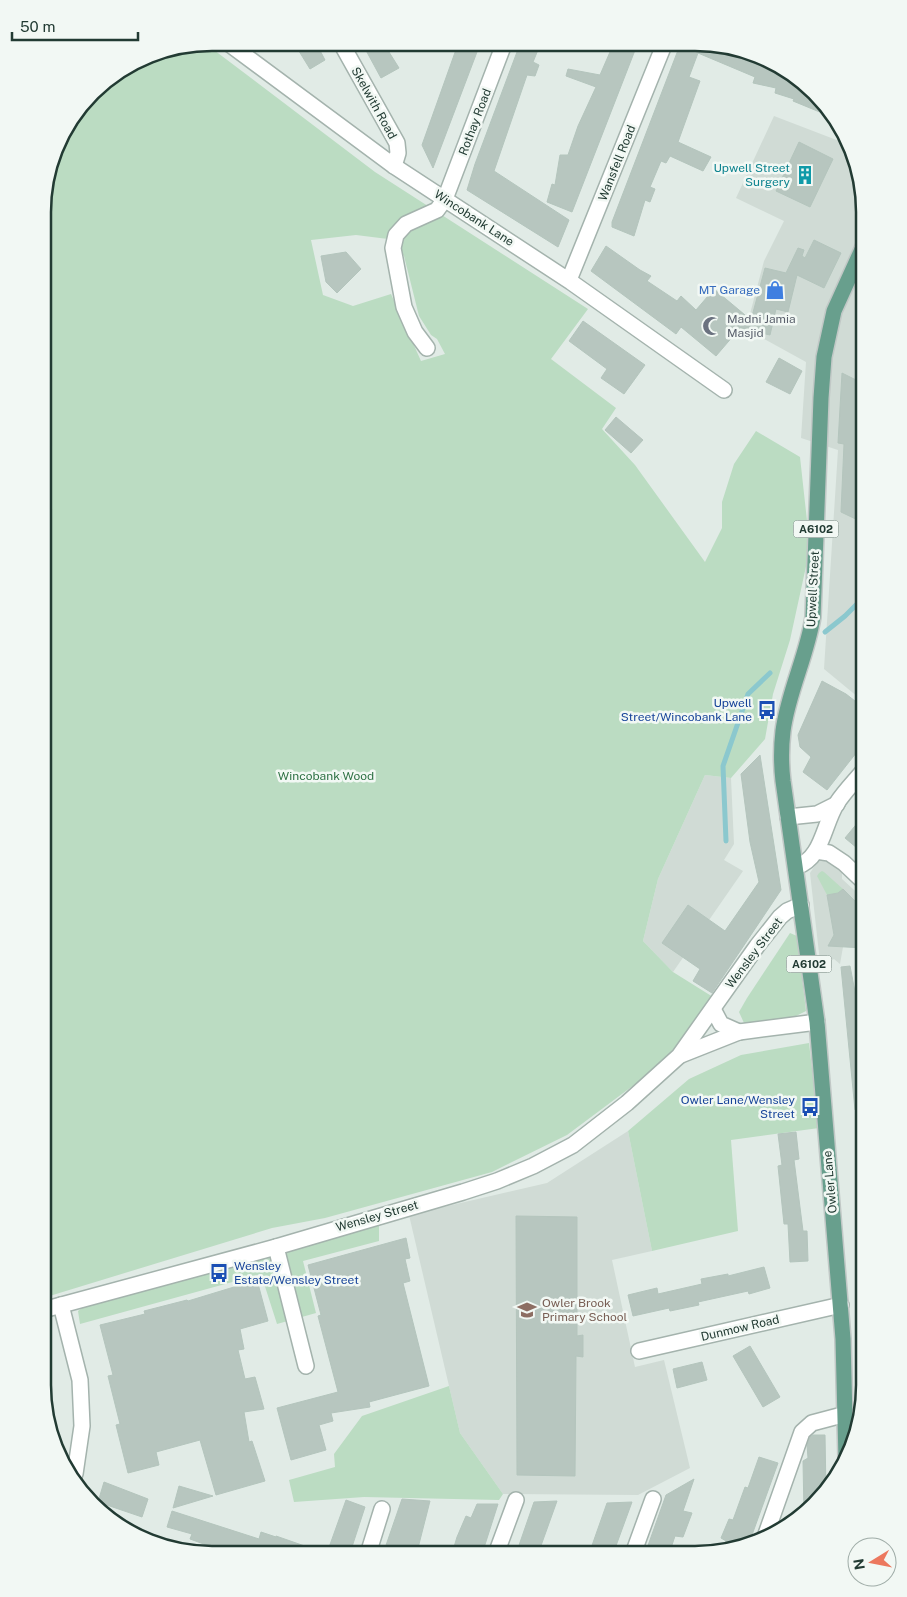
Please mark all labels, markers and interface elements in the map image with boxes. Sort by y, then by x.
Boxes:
scale bar [12,10,139,42]
text: 50 m [20,18,55,35]
street label: Skelwith Road [348,65,400,141]
street label: Rothay Road [456,87,494,157]
street label: Wansfell Road [595,123,639,203]
place label: Upwell Street Surgery [713,161,791,189]
building icon: Upwell Street Surgery [794,164,816,186]
street label: Wincobank Lane [432,187,517,249]
shop icon: MT Garage [764,279,786,301]
place label: MT Garage [699,283,760,297]
place label: Madni Jamia Masjid [727,312,796,340]
mosque icon: Madni Jamia Masjid [701,315,723,337]
road number: A6102 [794,520,838,538]
street label: Upwell Street [804,550,822,628]
place label: Upwell Street/Wincobank Lane [621,696,752,724]
bus stop icon: Upwell Street/Wincobank Lane [756,699,778,721]
park label: Wincobank Wood [278,769,374,783]
street label: Wensley Street [723,915,785,991]
road number: A6102 [786,956,832,972]
place label: Owler Lane/Wensley Street [681,1093,796,1121]
bus stop icon: Owler Lane/Wensley Street [799,1096,821,1118]
street label: Owler Lane [820,1150,840,1214]
street label: Wensley Street [334,1197,420,1234]
place label: Wensley Estate/Wensley Street [234,1259,359,1287]
bus stop icon: Wensley Estate/Wensley Street [208,1262,230,1284]
place label: Owler Brook Primary School [542,1296,627,1324]
school or university icon: Owler Brook Primary School [516,1299,538,1321]
street label: Dunmow Road [699,1312,781,1344]
north arrow [847,1537,897,1587]
text: N [850,1557,868,1571]

